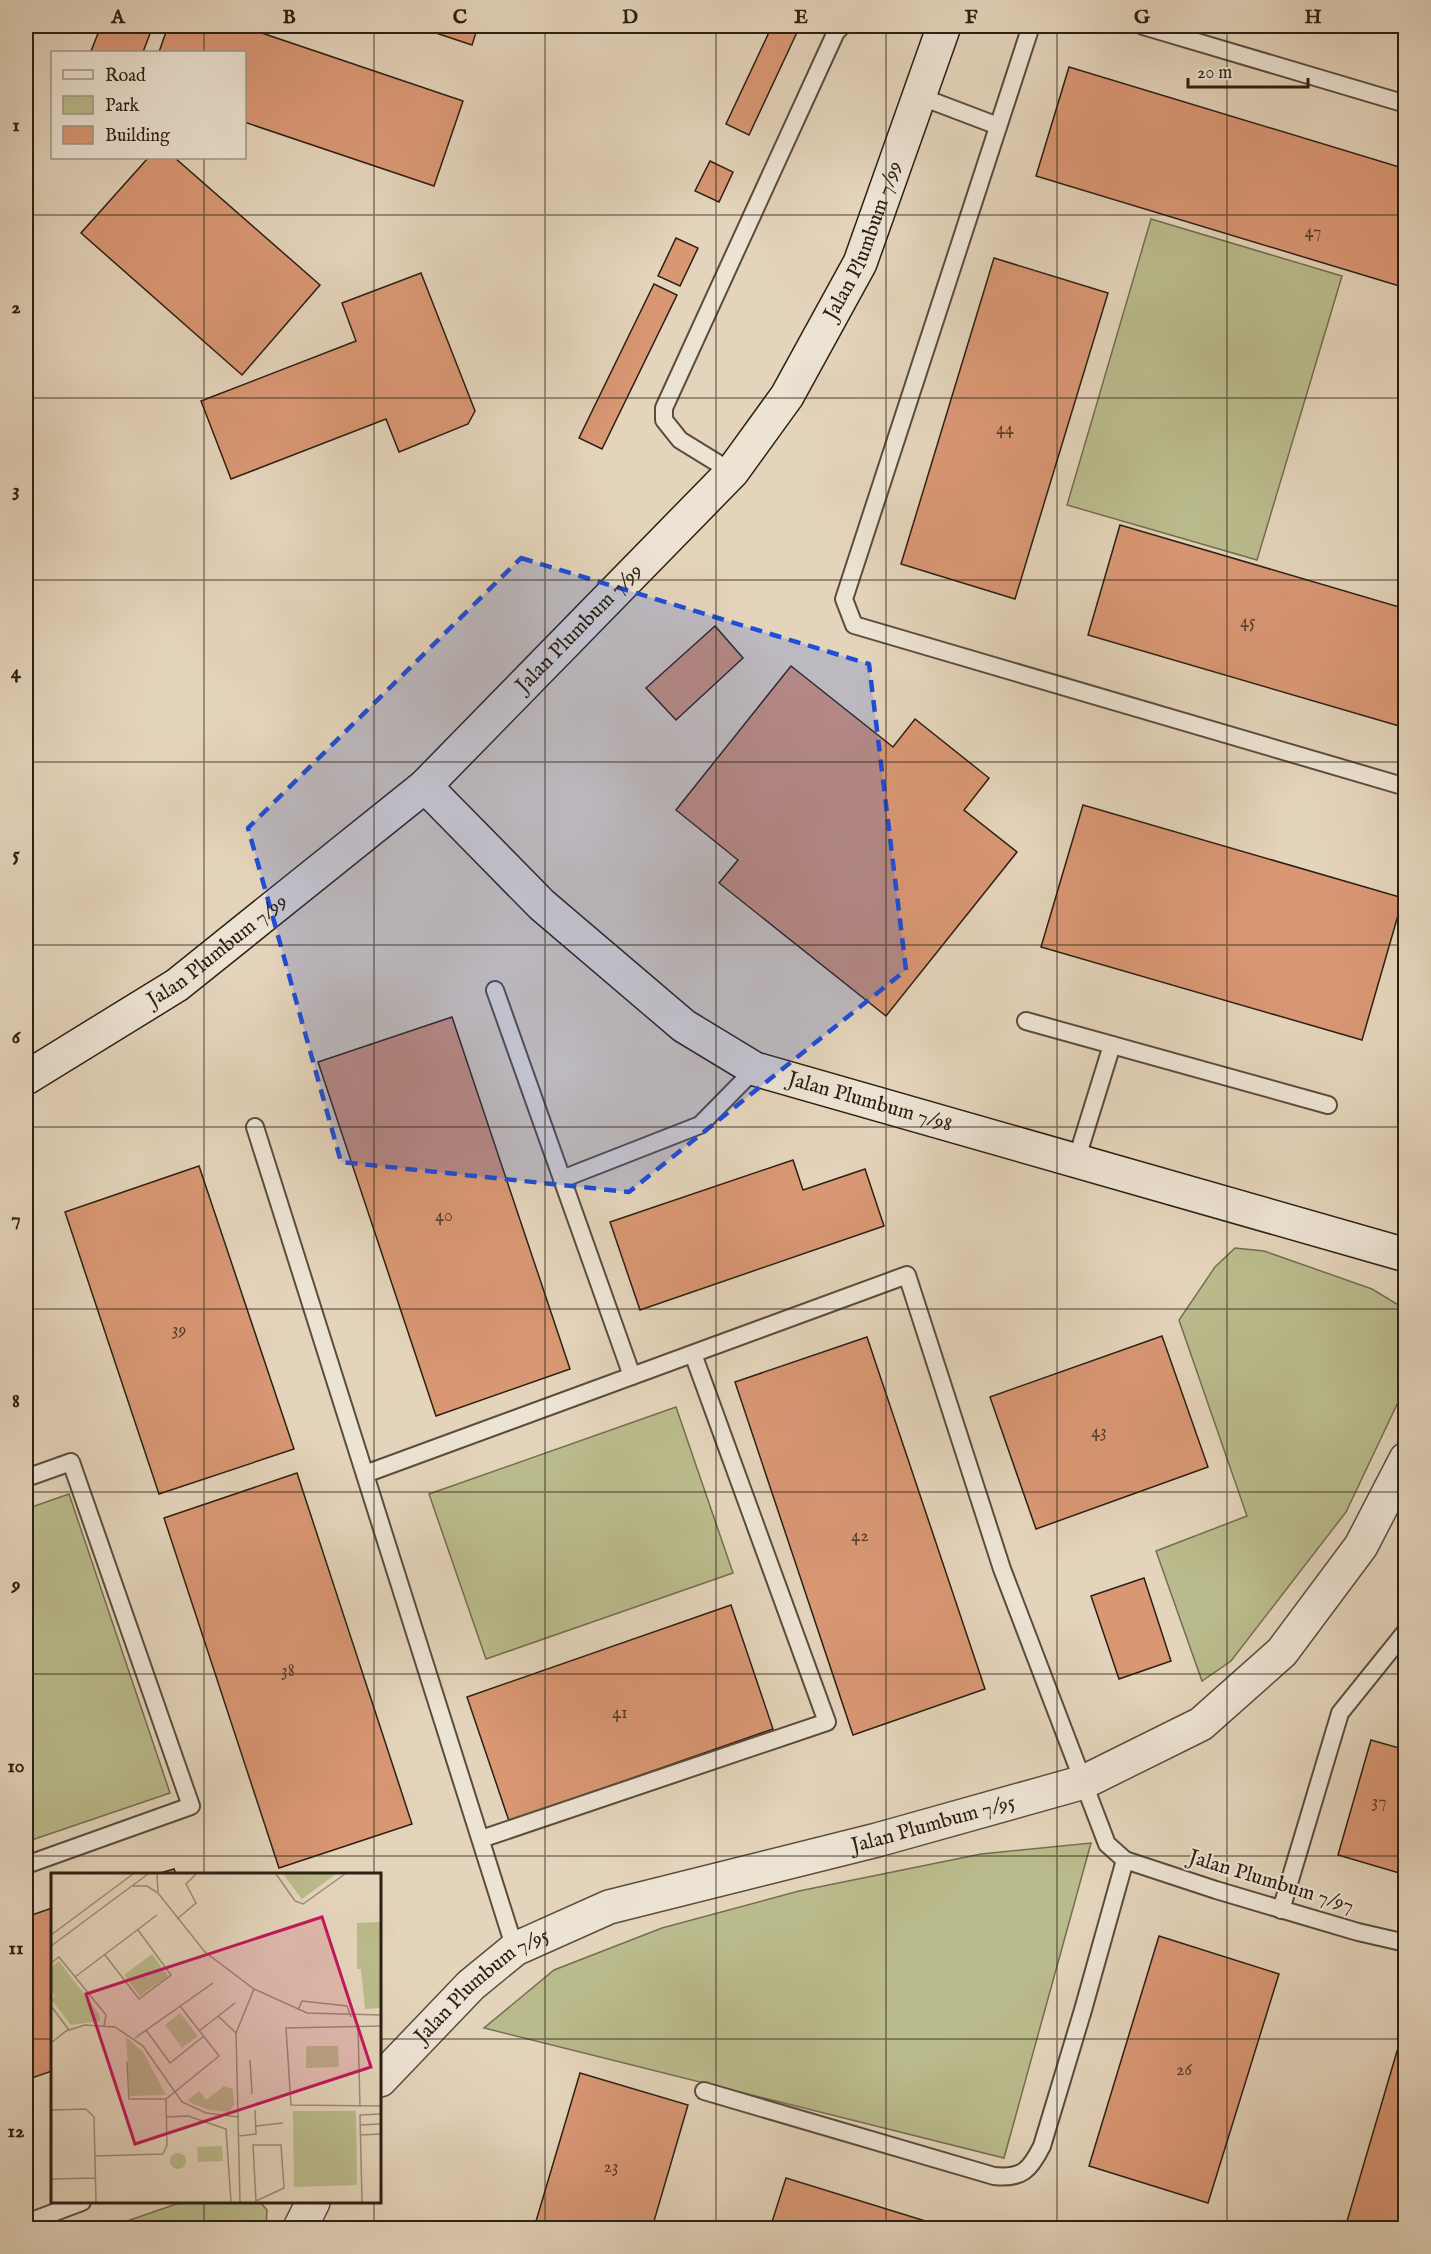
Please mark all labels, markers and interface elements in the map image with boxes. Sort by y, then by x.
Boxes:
text: A [110,5,126,30]
text: B [282,5,296,30]
text: C [453,5,467,30]
text: D [622,5,638,30]
text: E [794,5,808,30]
text: F [965,5,978,30]
text: G [1134,5,1151,30]
text: H [1304,5,1322,30]
legend [51,51,246,159]
scale bar [1188,51,1308,89]
text: 20 m [1197,62,1232,85]
text: Road [105,65,146,88]
text: Park [105,95,140,118]
text: 1 [12,113,20,138]
text: Building [105,125,170,148]
street label: Jalan Plumbum 7/99 [817,157,909,327]
house number: 47 [1305,221,1321,244]
text: 2 [11,295,21,320]
house number: 44 [996,418,1014,441]
text: 3 [12,478,20,503]
street label: Jalan Plumbum 7/99 [509,558,649,700]
house number: 45 [1240,611,1256,634]
text: 4 [11,660,22,685]
text: 5 [12,842,20,867]
street label: Jalan Plumbum 7/99 [140,888,293,1015]
text: 6 [12,1025,22,1050]
street label: Jalan Plumbum 7/98 [783,1065,955,1138]
house number: 40 [435,1205,453,1228]
text: 7 [11,1207,21,1232]
house number: 39 [172,1319,186,1342]
text: 8 [12,1389,20,1414]
house number: 43 [1091,1421,1107,1444]
house number: 42 [851,1525,869,1548]
text: 9 [11,1572,21,1597]
house number: 38 [281,1660,295,1683]
house number: 41 [612,1702,628,1725]
text: 10 [7,1754,25,1779]
street label: Jalan Plumbum 7/95 [846,1788,1019,1860]
house number: 37 [1371,1791,1387,1814]
street label: Jalan Plumbum 7/97 [1183,1843,1357,1920]
inset map [51,1873,381,2203]
street label: Jalan Plumbum 7/95 [407,1922,554,2051]
text: 11 [9,1936,23,1961]
house number: 26 [1176,2059,1192,2082]
text: 12 [8,2119,25,2144]
house number: 23 [603,2156,619,2179]

